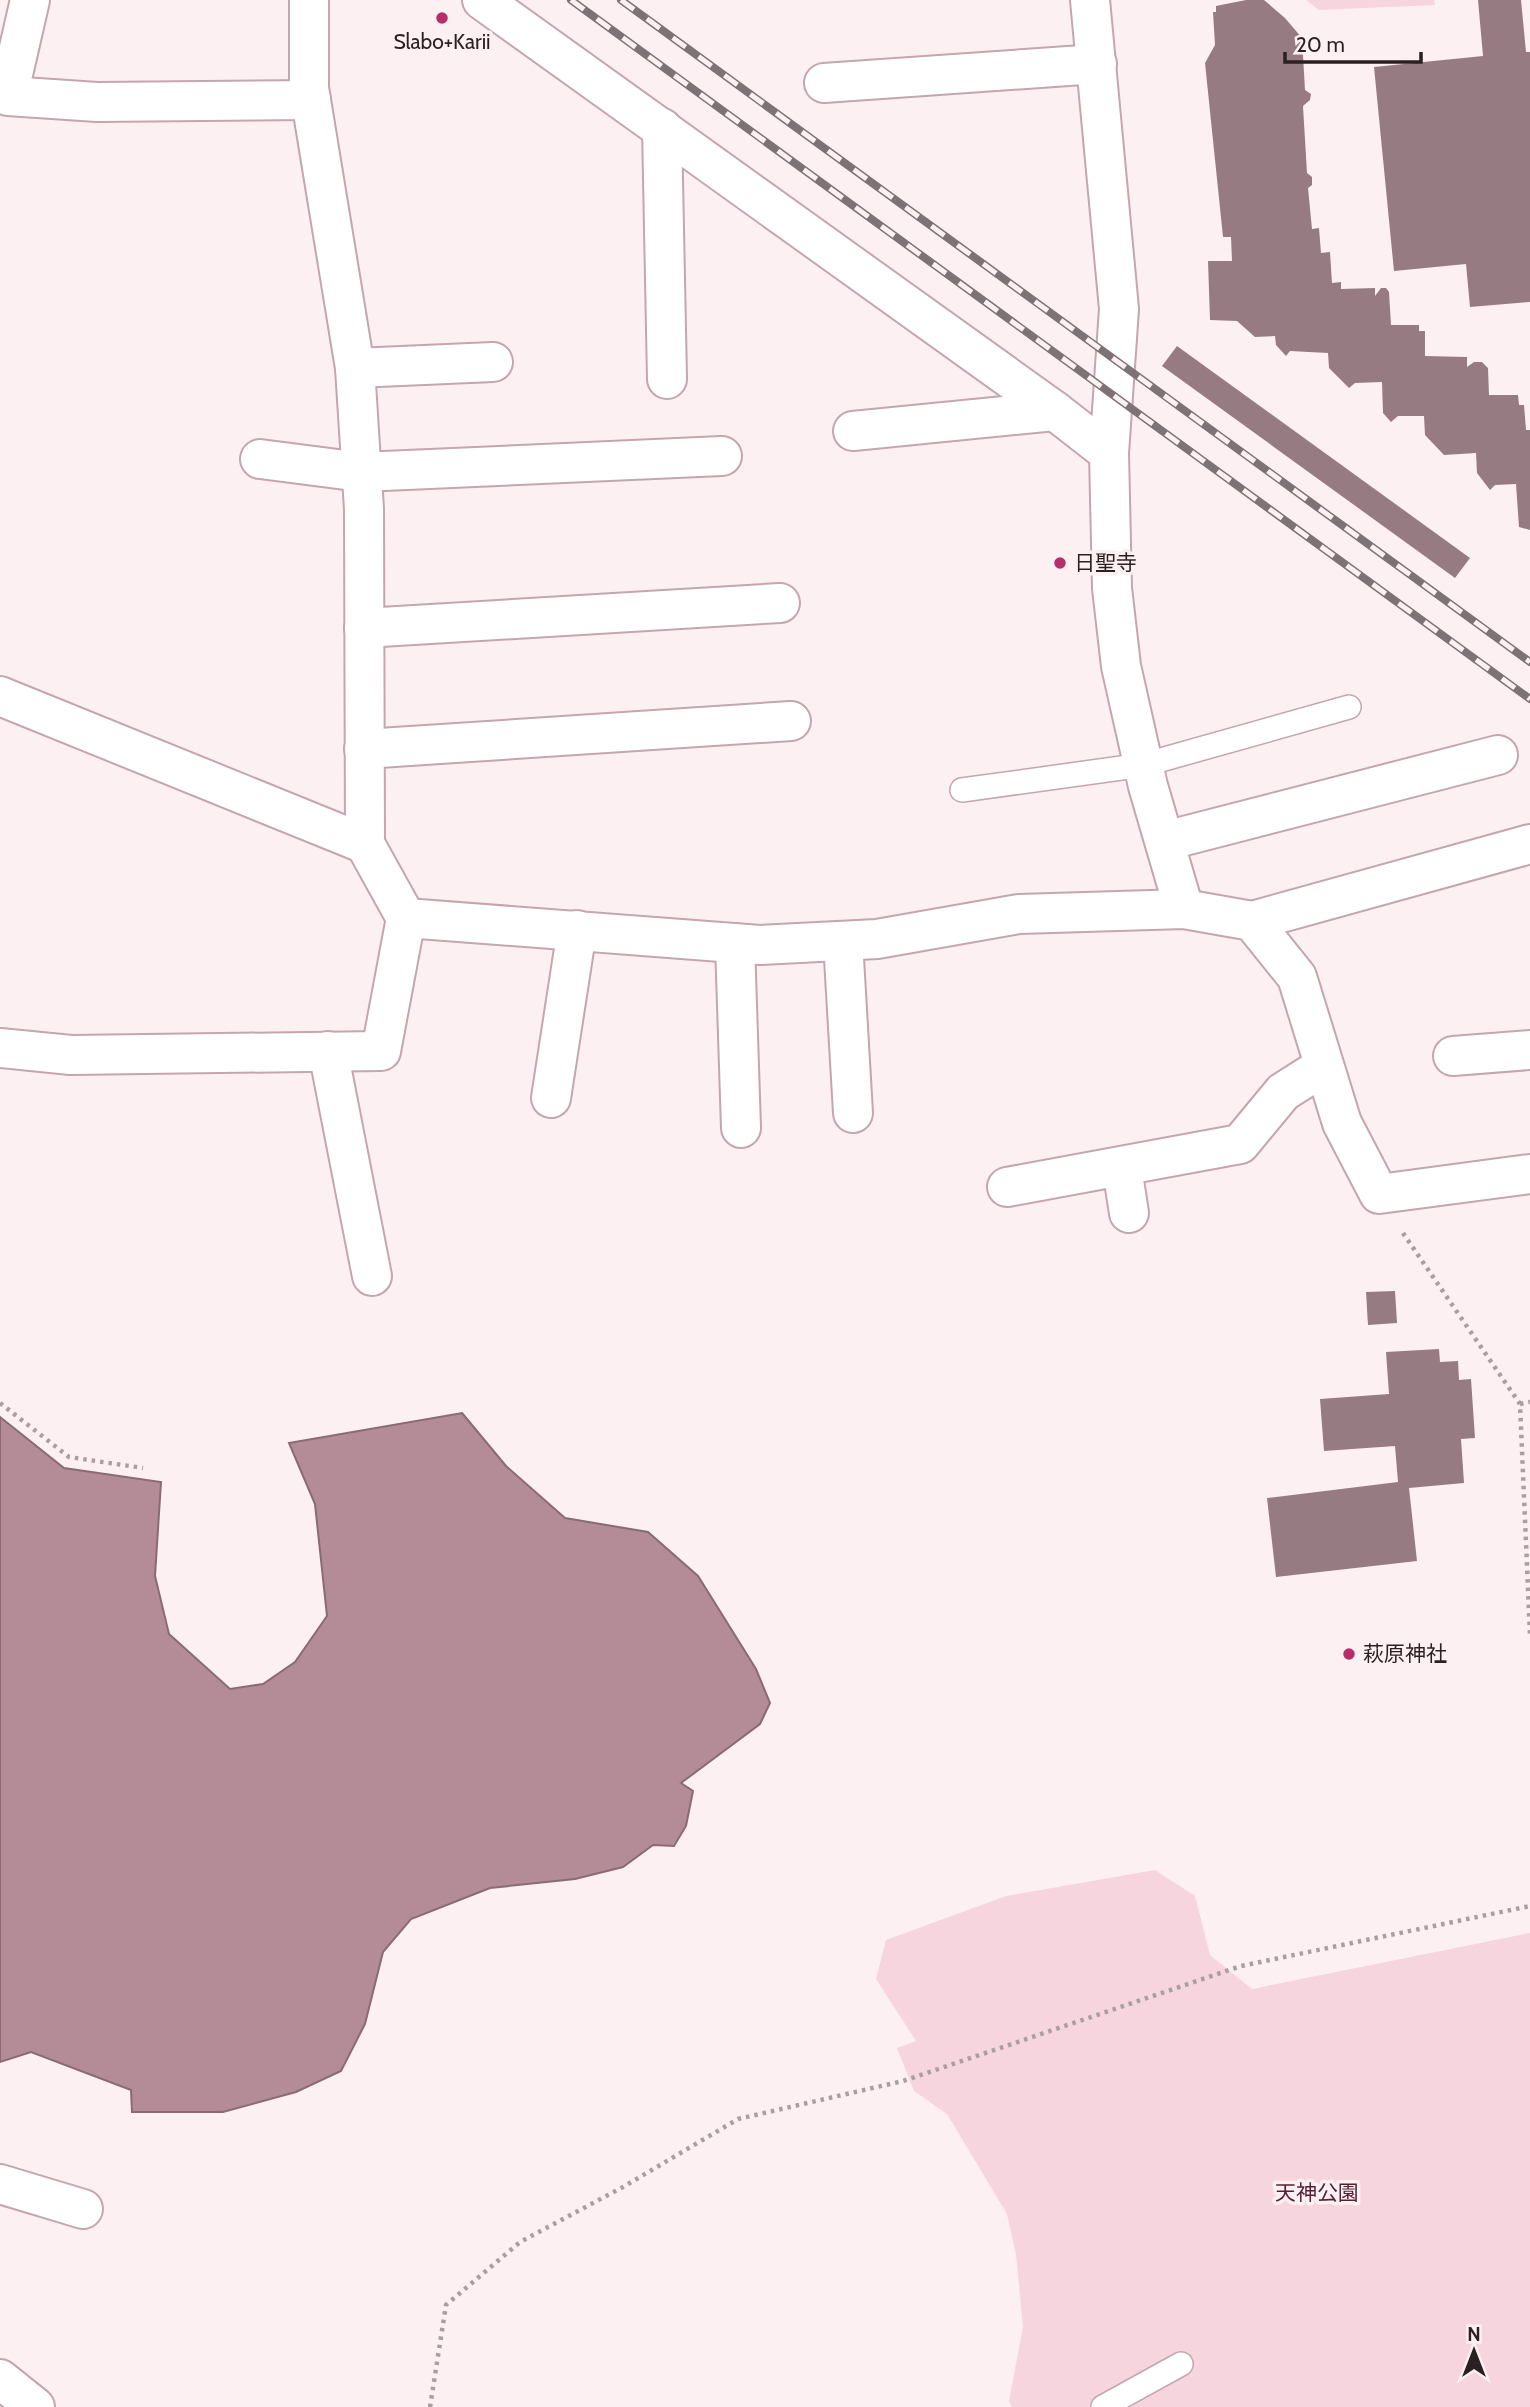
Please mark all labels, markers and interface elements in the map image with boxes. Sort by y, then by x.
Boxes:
marker: Slabo+Karii [434,10,450,26]
scale bar [1285,21,1422,65]
place label: Slabo+Karii [393,29,491,54]
text: 20 m [1296,32,1345,57]
place label: 日聖寺 [1074,550,1137,575]
marker: 日聖寺 [1052,555,1068,571]
place label: 萩原神社 [1363,1641,1447,1666]
marker: 萩原神社 [1341,1646,1357,1662]
park label: 天神公園 [1275,2180,1359,2205]
north arrow [1439,2316,1509,2386]
text: N [1467,2323,1481,2346]

